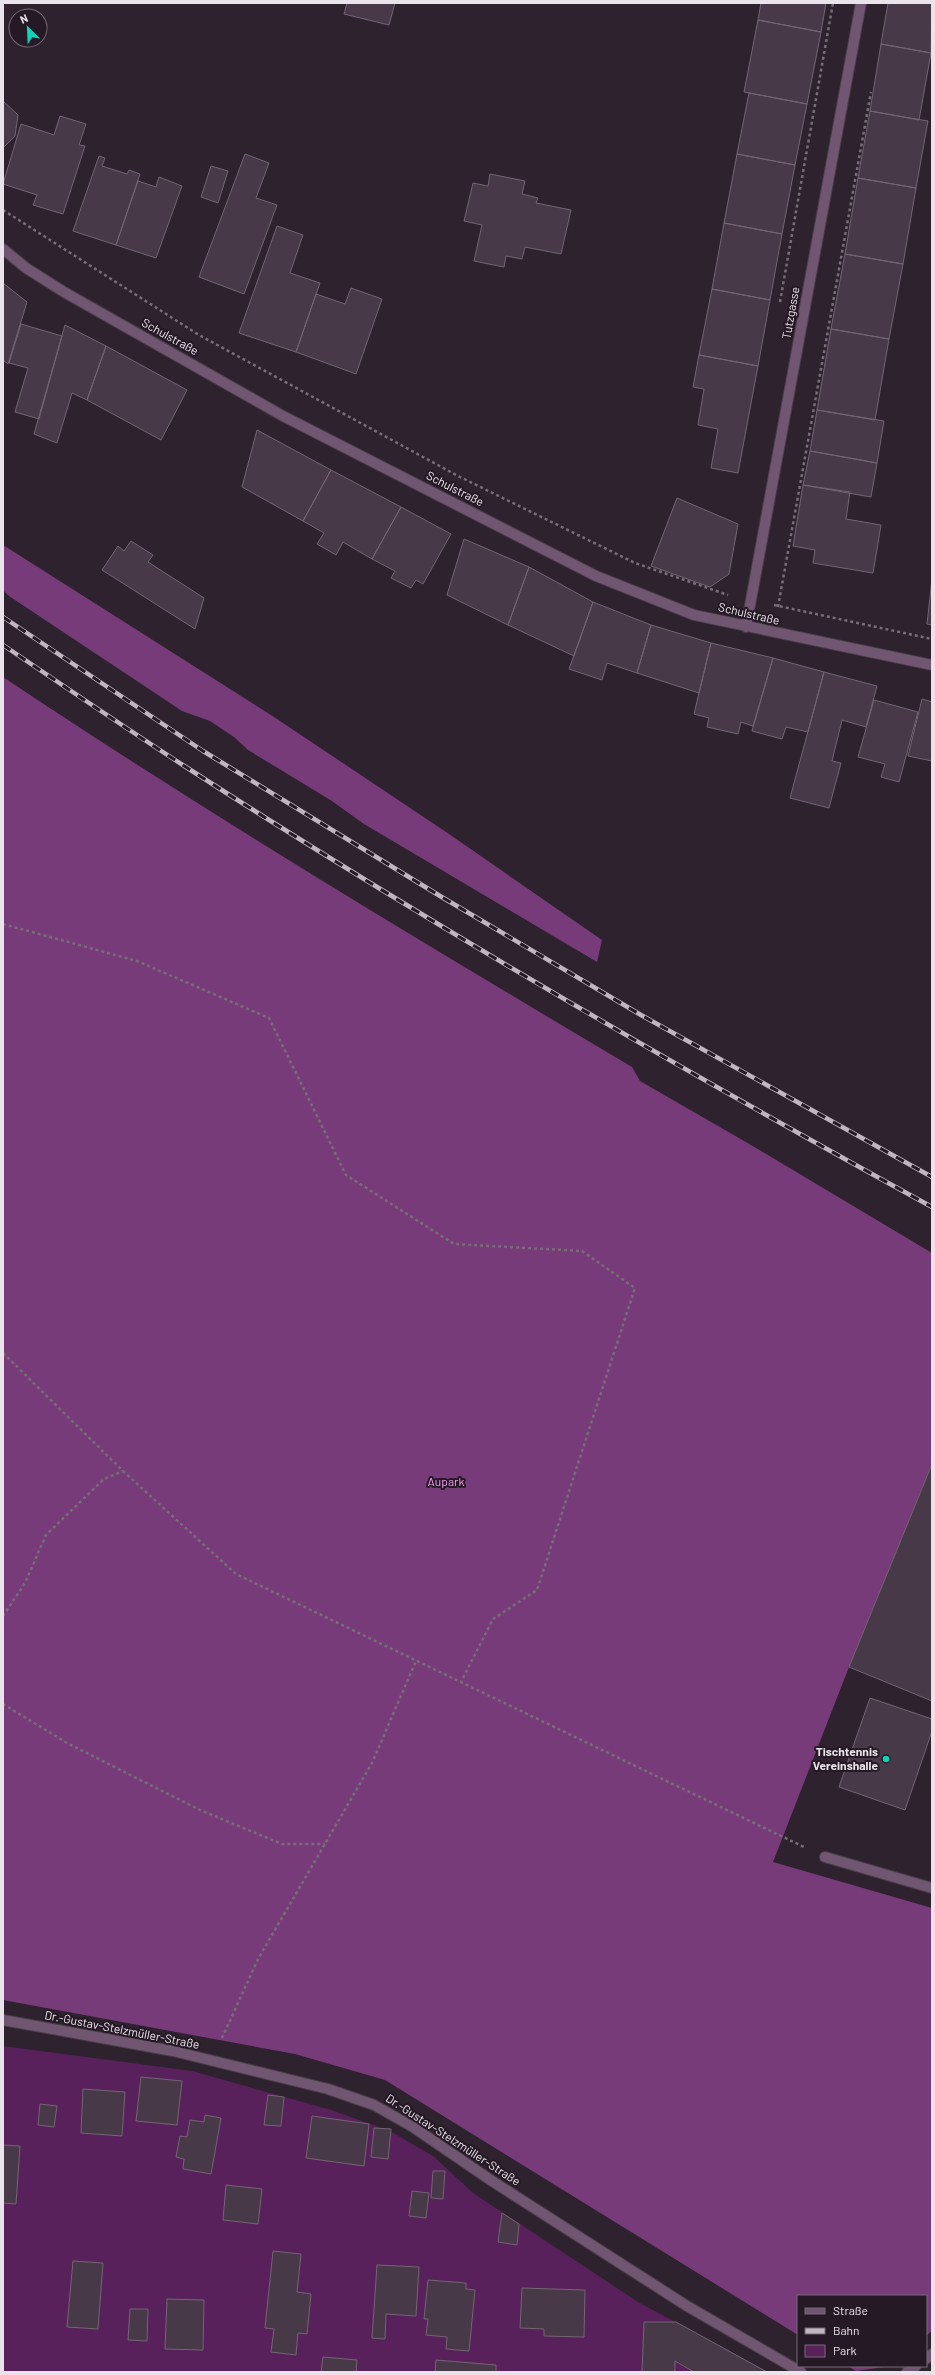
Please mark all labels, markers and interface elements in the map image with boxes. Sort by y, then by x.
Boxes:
north arrow [8,8,48,48]
text: N [18,11,30,26]
street label: Tutzgasse [779,286,801,340]
street label: Schulstraße [140,315,201,357]
street label: Schulstraße [424,468,487,509]
street label: Schulstraße [717,599,781,627]
park label: Aupark [428,1474,464,1488]
place label: Tischtennis Vereinshalle [813,1744,878,1772]
marker: Tischtennis Vereinshalle [881,1754,891,1764]
street label: Dr.-Gustav-Stelzmüller-Straße [44,2007,201,2051]
street label: Dr.-Gustav-Stelzmüller-Straße [384,2090,523,2188]
legend [797,2295,927,2367]
text: Straße [833,2303,868,2317]
text: Bahn [833,2323,860,2337]
text: Park [833,2343,857,2357]

